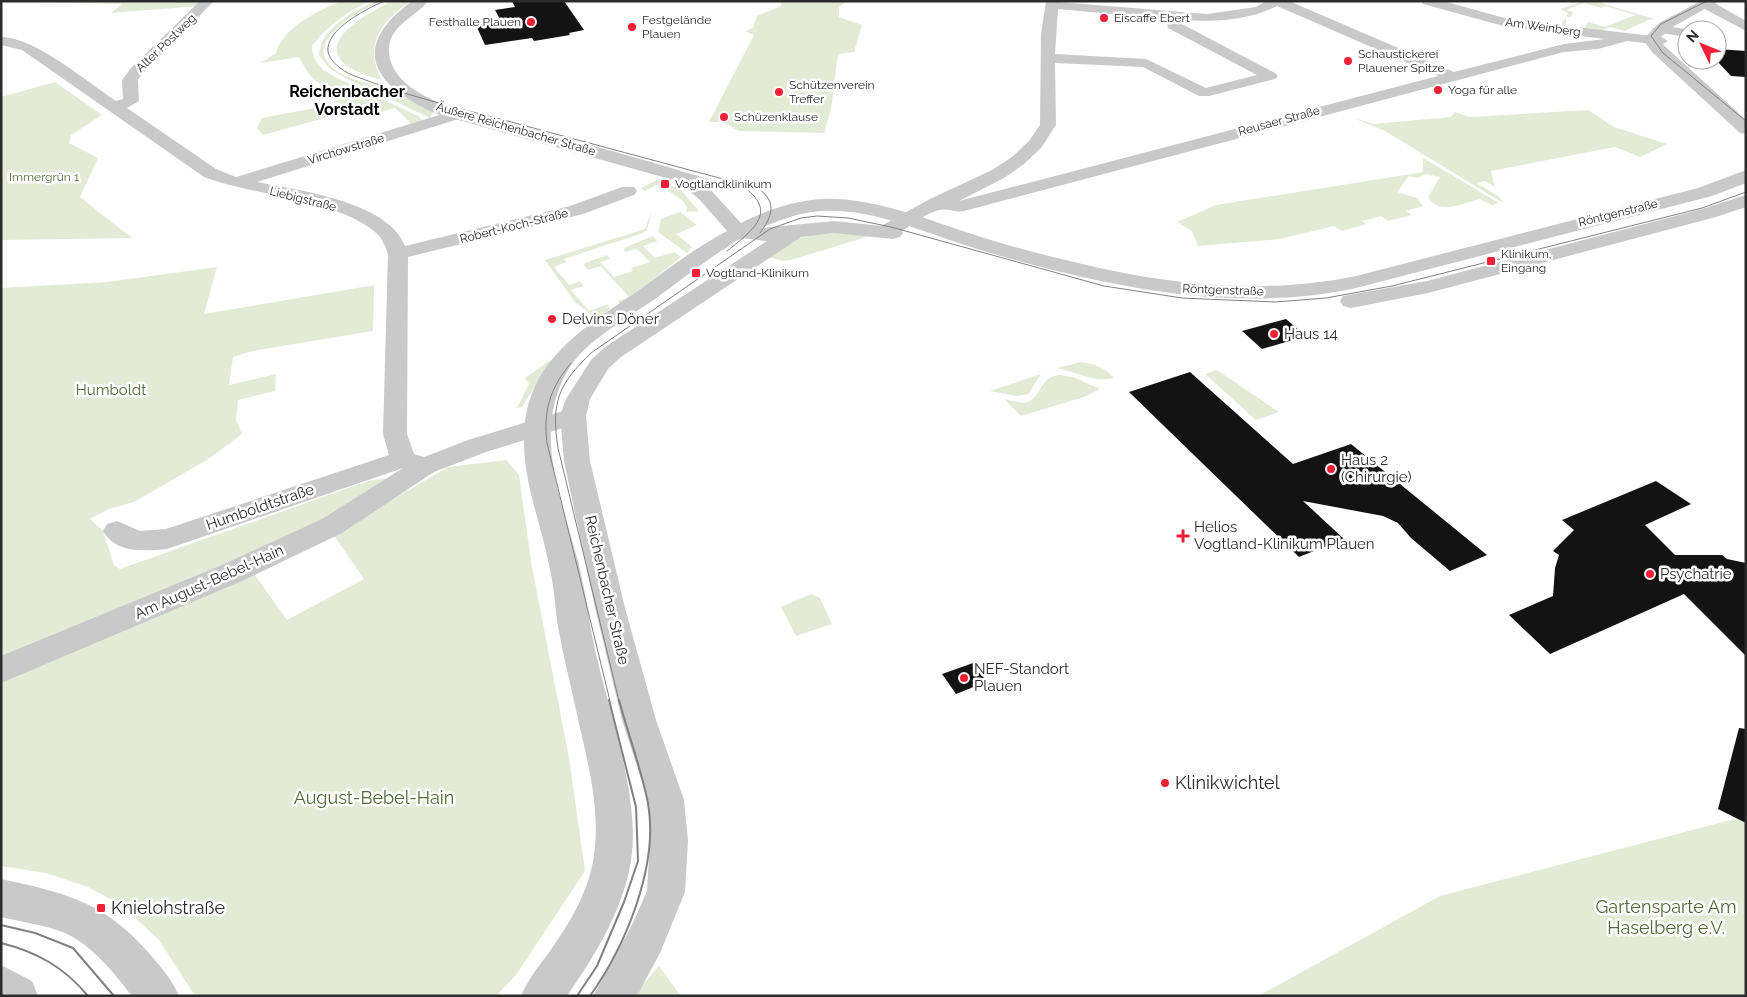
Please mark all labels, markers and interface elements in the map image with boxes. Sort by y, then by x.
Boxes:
street label: Alter Postweg [133,11,199,75]
place label: Eiscaffe Ebert [1114,11,1190,25]
marker: Eiscaffe Ebert [1098,12,1110,24]
place label: Festgelände Plauen [642,13,711,41]
place label: Festhalle Plauen [429,15,521,29]
street label: Am Weinberg [1504,15,1582,39]
marker: Festhalle Plauen [525,16,537,28]
north arrow [1677,20,1727,70]
marker: Festgelände Plauen [626,21,638,33]
text: N [1683,27,1702,45]
place label: Schaustickerei Plauener Spitze [1358,47,1445,75]
marker: Schaustickerei Plauener Spitze [1342,55,1354,67]
place label: Schützenverein Treffer [789,78,875,106]
district label: Reichenbacher Vorstadt [289,82,405,119]
place label: Yoga für alle [1448,83,1517,97]
marker: Yoga für alle [1432,84,1444,96]
marker: Schützenverein Treffer [773,86,785,98]
street label: Äußere Reichenbacher Straße [435,100,597,158]
street label: Reusaer Straße [1237,103,1321,139]
place label: Schüzenklause [734,110,818,124]
marker: Schüzenklause [718,111,730,123]
street label: Virchowstraße [306,131,386,167]
park label: Immergrün 1 [9,170,79,184]
place label: Vogtlandklinikum [675,177,772,191]
marker: Vogtlandklinikum [659,178,671,190]
street label: Liebigstraße [268,184,338,214]
street label: Röntgenstraße [1577,196,1659,230]
street label: Robert-Koch-Straße [458,206,570,246]
place label: Klinikum, Eingang [1501,247,1551,275]
marker: Klinikum, Eingang [1485,255,1497,267]
place label: Vogtland-Klinikum [706,266,809,280]
marker: Vogtland-Klinikum [690,267,702,279]
street label: Röntgenstraße [1182,282,1264,298]
place label: Delvins Döner [562,310,660,328]
marker: Delvins Döner [546,313,558,325]
place label: Haus 14 [1284,325,1338,343]
marker: Haus 14 [1268,328,1280,340]
park label: Humboldt [76,381,146,399]
place label: Haus 2 (Chirurgie) [1341,451,1411,486]
marker: Haus 2 (Chirurgie) [1325,463,1337,475]
street label: Humboldtstraße [204,480,317,534]
street label: Reichenbacher Straße [581,514,633,667]
place label: Helios Vogtland-Klinikum Plauen [1194,518,1375,553]
marker: Helios Vogtland-Klinikum Plauen [1176,529,1190,543]
street label: Am August-Bebel-Hain [132,541,286,623]
place label: Psychatrie [1660,565,1732,583]
marker: Psychatrie [1644,568,1656,580]
place label: NEF-Standort Plauen [974,660,1069,695]
marker: NEF-Standort Plauen [958,672,970,684]
place label: Klinikwichtel [1175,772,1280,793]
marker: Klinikwichtel [1159,777,1171,789]
park label: August-Bebel-Hain [294,787,454,808]
park label: Gartensparte Am Haselberg e.V. [1595,896,1737,938]
place label: Knielohstraße [111,897,225,918]
marker: Knielohstraße [95,902,107,914]

